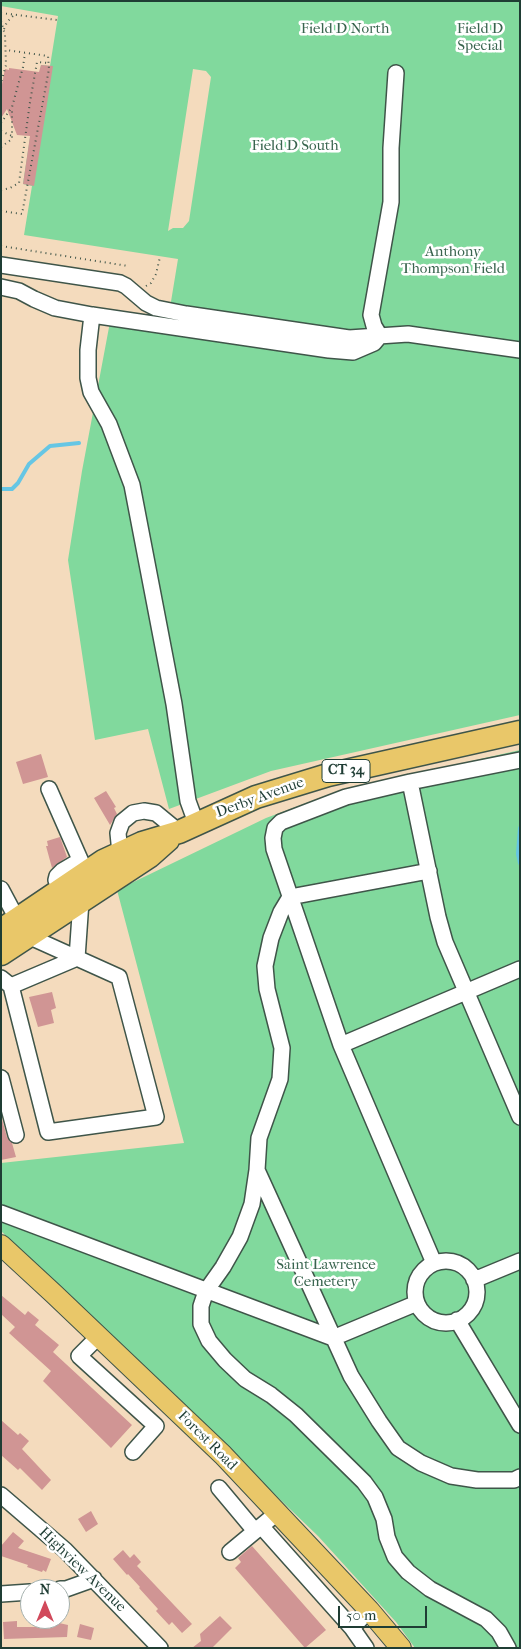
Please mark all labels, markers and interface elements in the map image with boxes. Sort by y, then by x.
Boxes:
park label: Field D North [301,20,389,38]
park label: Field D Special [457,20,503,55]
park label: Field D South [251,137,339,155]
park label: Anthony Thompson Field [401,243,505,278]
road number: CT 34 [322,759,370,782]
street label: Derby Avenue [214,774,306,822]
park label: Saint Lawrence Cemetery [276,1256,376,1291]
street label: Forest Road [174,1408,240,1474]
street label: Highview Avenue [35,1524,129,1616]
north arrow [20,1579,70,1629]
text: N [40,1581,50,1598]
scale bar [341,1596,430,1628]
text: 50 m [346,1606,376,1624]

